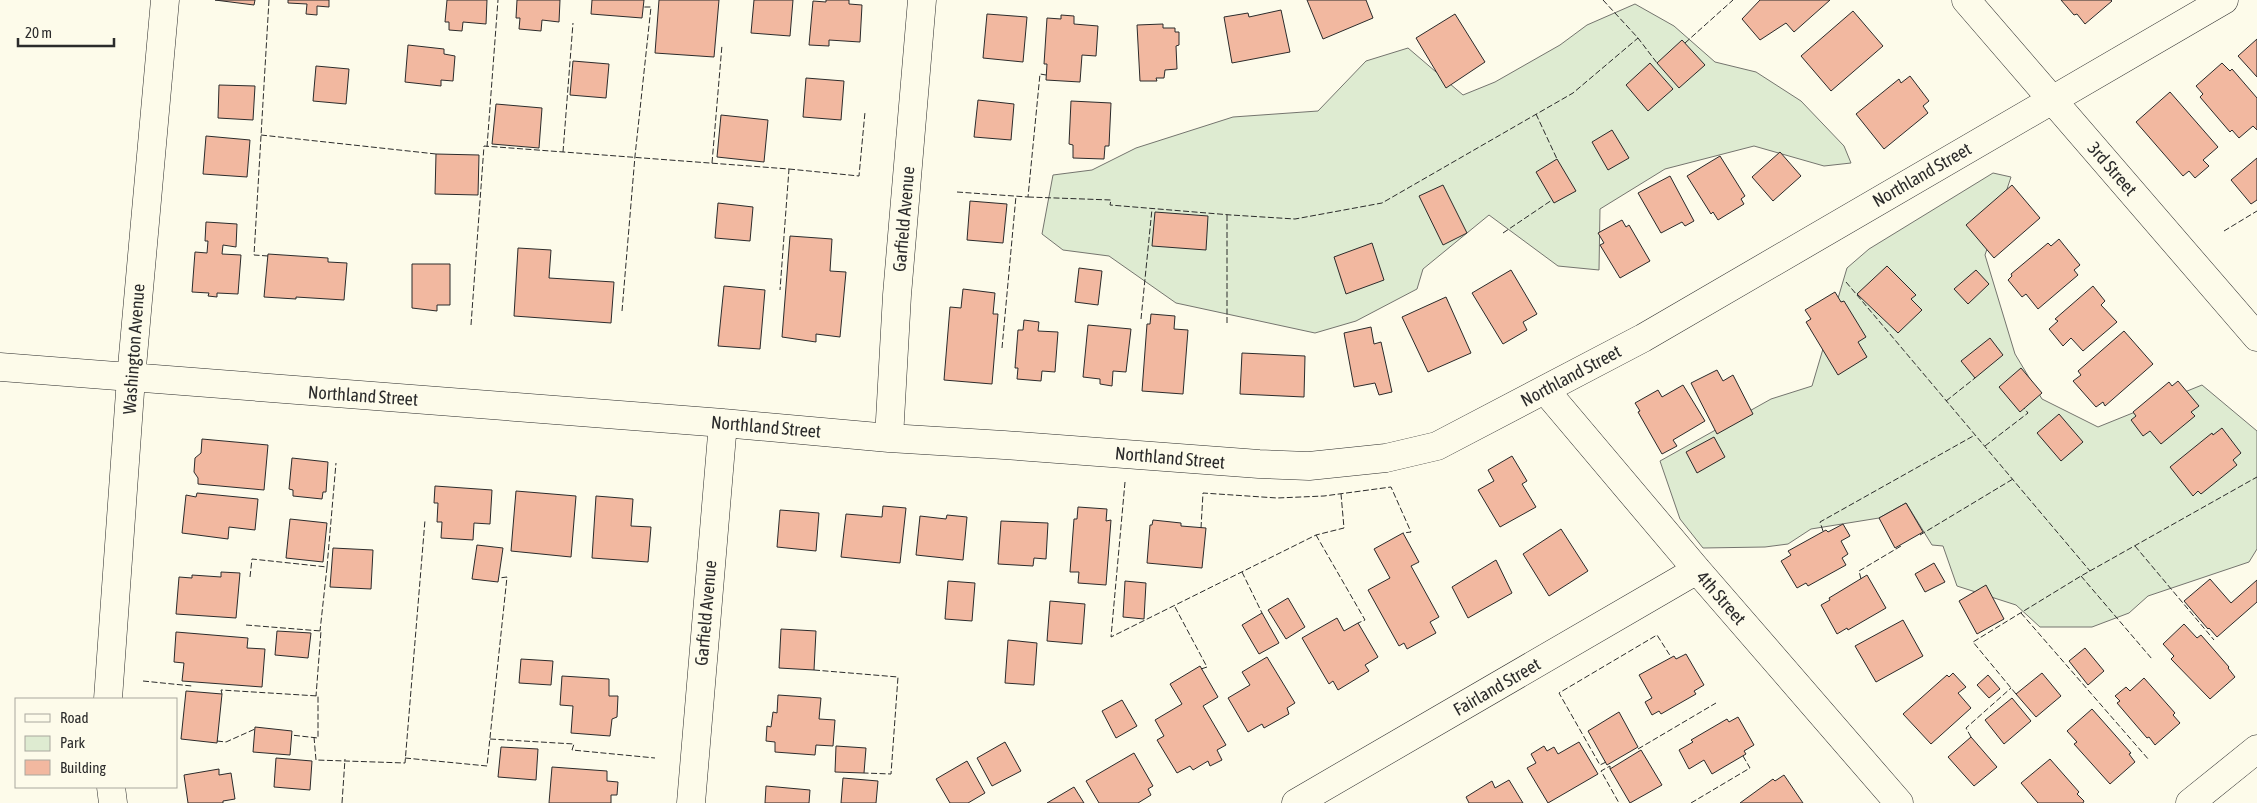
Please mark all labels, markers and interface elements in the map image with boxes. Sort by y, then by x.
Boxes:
scale bar [18,15,114,47]
text: 20 m [25,24,52,41]
street label: Northland Street [1869,138,1975,211]
street label: 3rd Street [2083,138,2141,200]
street label: Garfield Avenue [888,165,919,273]
street label: Washington Avenue [118,283,149,415]
street label: Northland Street [1517,340,1624,411]
street label: Northland Street [307,381,419,410]
street label: Northland Street [710,411,822,442]
street label: Northland Street [1114,442,1226,473]
street label: Garfield Avenue [690,559,721,667]
street label: 4th Street [1692,567,1750,629]
street label: Fairland Street [1449,653,1544,720]
legend [15,698,178,788]
text: Road [60,709,89,726]
text: Park [60,734,85,751]
text: Building [60,759,106,776]

